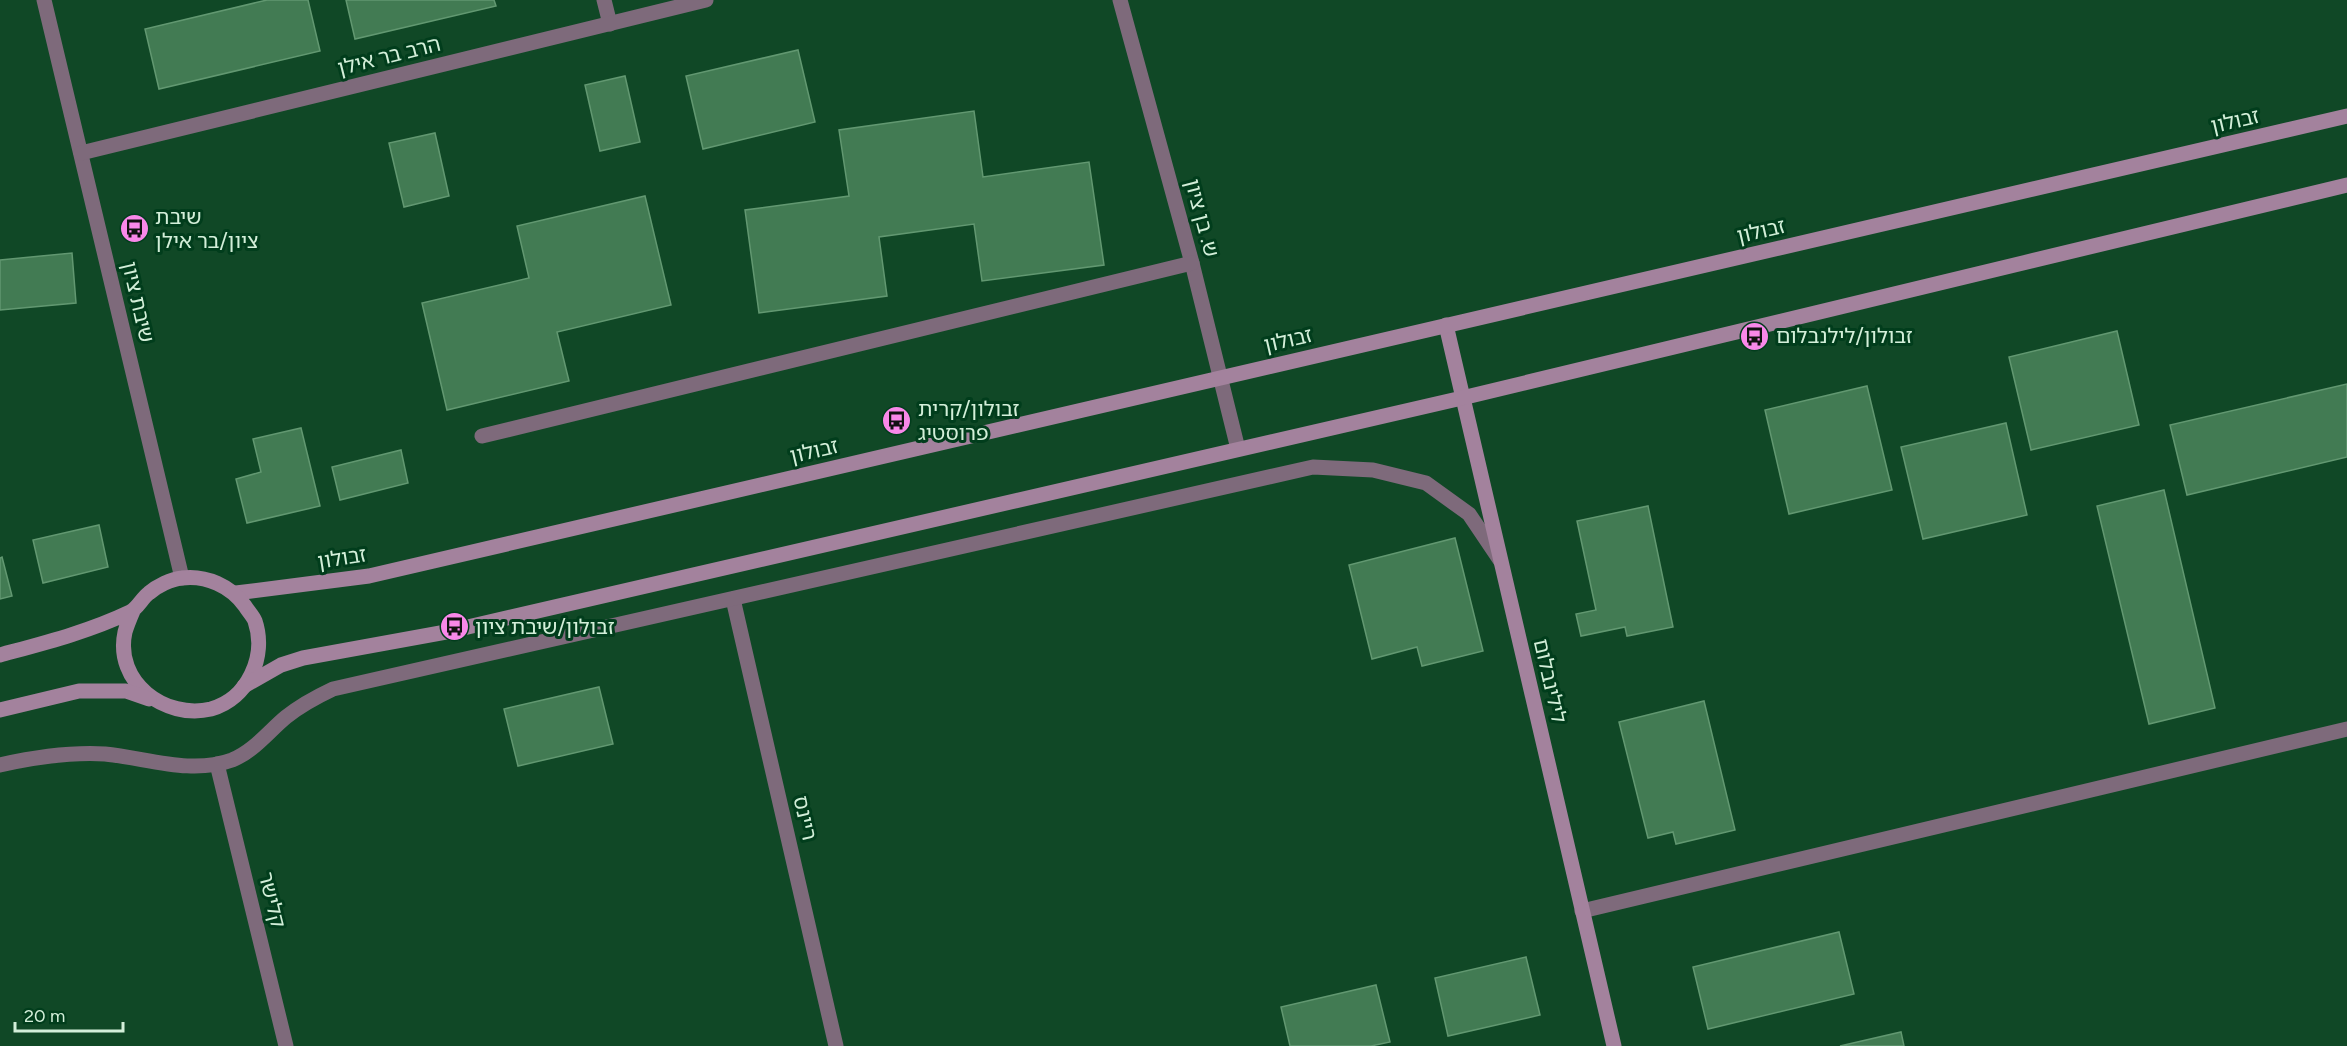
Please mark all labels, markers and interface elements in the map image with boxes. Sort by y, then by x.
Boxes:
street label: הרב בר אילן [335,31,443,80]
street label: זבולון [2208,103,2262,138]
street label: ש. בן ציון [1180,176,1225,260]
place label: שיבת ציון/בר אילן [155,204,258,253]
bus stop icon: שיבת ציון/בר אילן [118,213,150,245]
street label: זבולון [1734,213,1788,248]
street label: שיבת ציון [117,259,160,345]
bus stop icon: זבולון/לילנבלום [1739,320,1771,352]
street label: זבולון [1261,322,1315,357]
place label: זבולון/לילנבלום [1776,323,1913,348]
place label: זבולון/קרית פרוסטיג [918,396,1020,445]
bus stop icon: זבולון/קרית פרוסטיג [881,405,913,437]
street label: זבולון [787,433,841,468]
street label: זבולון [316,541,368,574]
bus stop icon: זבולון/שיבת ציון [438,611,470,643]
place label: זבולון/שיבת ציון [475,614,615,639]
street label: לילינבלום [1529,636,1572,725]
street label: ריינס [788,793,823,843]
street label: קלישר [254,869,291,930]
scale bar [15,995,123,1033]
text: 20 m [24,1005,65,1027]

